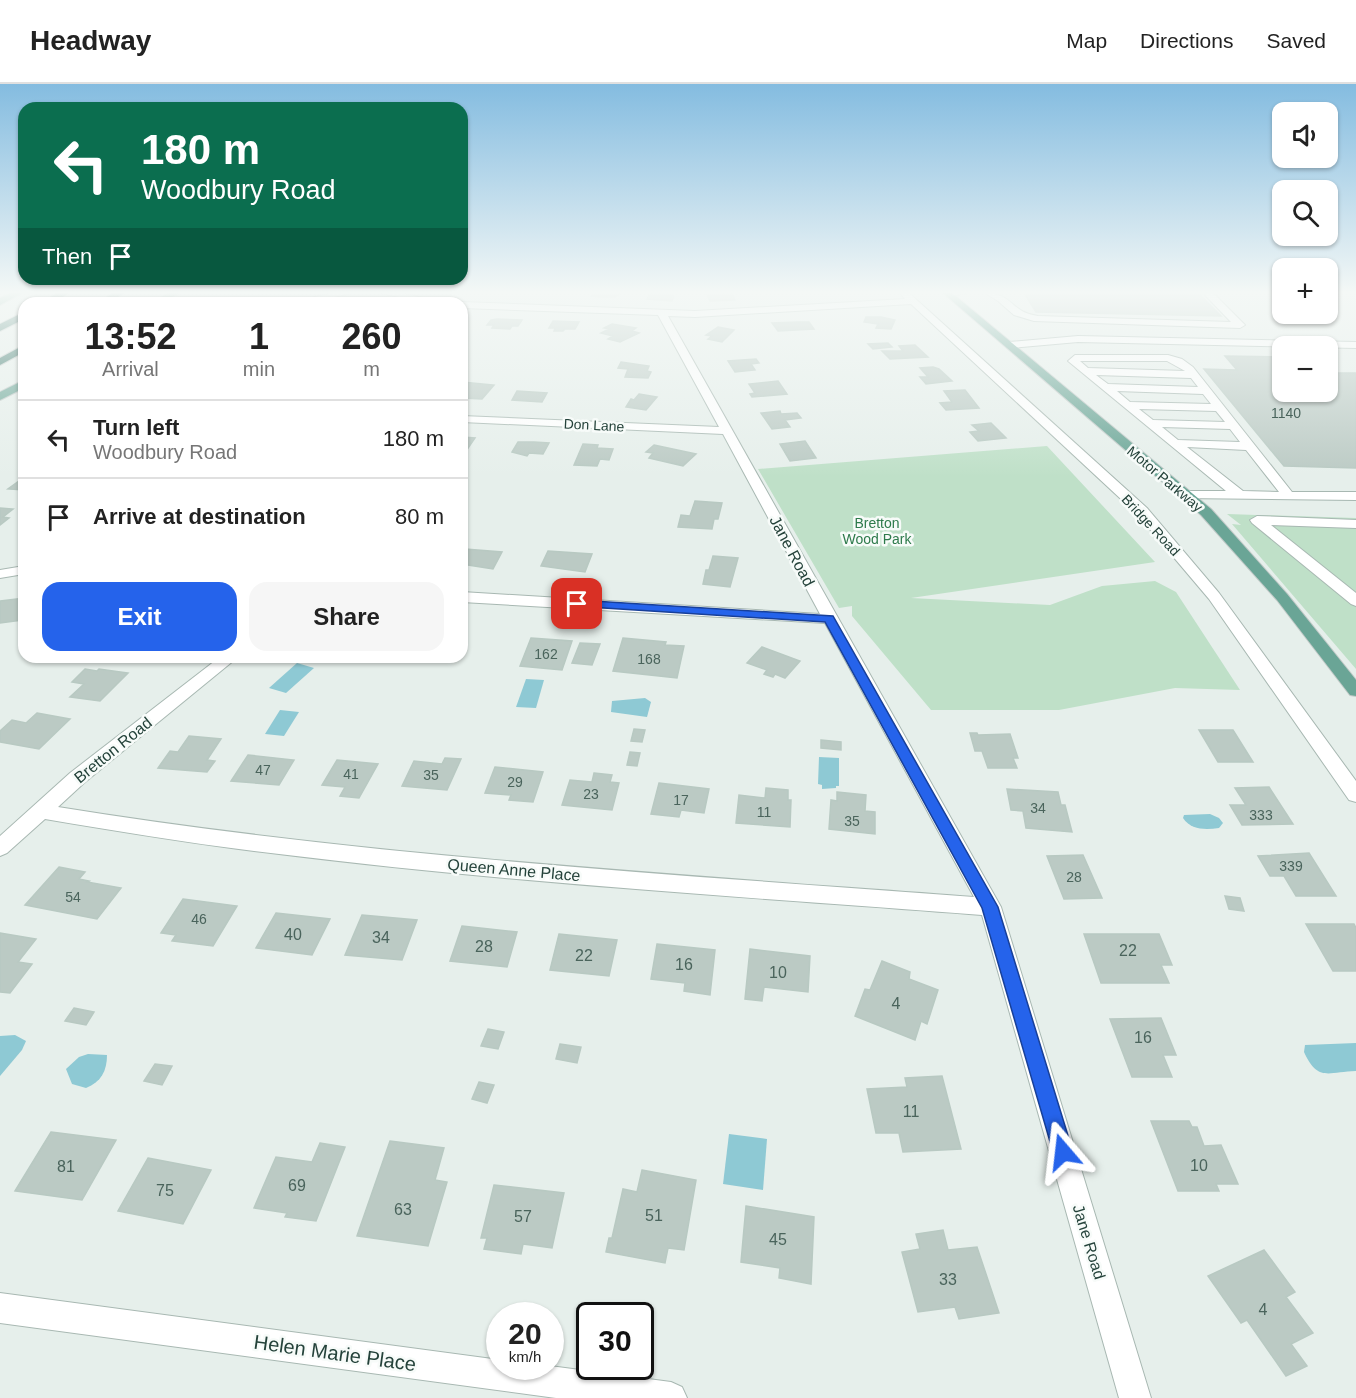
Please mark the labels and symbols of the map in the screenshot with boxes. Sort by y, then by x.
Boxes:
house number: 1140 [1271,405,1301,421]
street label: Don Lane [563,415,625,435]
street label: Motor Parkway [1124,443,1206,515]
street label: Bridge Road [1119,491,1183,559]
street label: Jane Road [766,513,818,589]
park label: Bretton Wood Park [843,515,912,547]
pin [551,578,602,629]
house number: 162 [534,646,558,662]
house number: 168 [637,651,661,667]
street label: Bretton Road [71,714,155,786]
house number: 47 [255,762,271,778]
house number: 41 [343,766,359,782]
house number: 35 [423,767,439,783]
house number: 29 [507,774,523,790]
house number: 23 [583,786,599,802]
house number: 17 [673,792,689,808]
house number: 34 [1030,800,1046,816]
house number: 11 [757,804,771,820]
house number: 333 [1249,807,1273,823]
house number: 35 [844,813,860,829]
street label: Queen Anne Place [447,856,581,884]
house number: 339 [1279,858,1303,874]
house number: 28 [1066,869,1082,885]
house number: 54 [65,889,81,905]
house number: 46 [191,911,207,927]
house number: 40 [284,926,302,943]
house number: 34 [372,929,390,946]
house number: 28 [475,938,493,955]
house number: 22 [1119,942,1137,959]
house number: 22 [575,947,593,964]
house number: 16 [675,956,693,973]
house number: 10 [769,964,787,981]
house number: 4 [892,995,901,1012]
house number: 16 [1134,1029,1152,1046]
house number: 11 [903,1103,919,1120]
position arrow [1031,1120,1095,1184]
house number: 10 [1190,1157,1208,1174]
house number: 81 [57,1158,75,1175]
house number: 69 [288,1177,306,1194]
house number: 75 [156,1182,174,1199]
house number: 63 [394,1201,412,1218]
street label: Jane Road [1070,1203,1108,1281]
house number: 51 [645,1207,663,1224]
house number: 57 [514,1208,532,1225]
house number: 45 [769,1231,787,1248]
house number: 33 [939,1271,957,1288]
house number: 4 [1259,1301,1268,1318]
speed limit sign: 30 [576,1302,654,1380]
street label: Helen Marie Place [253,1331,417,1375]

